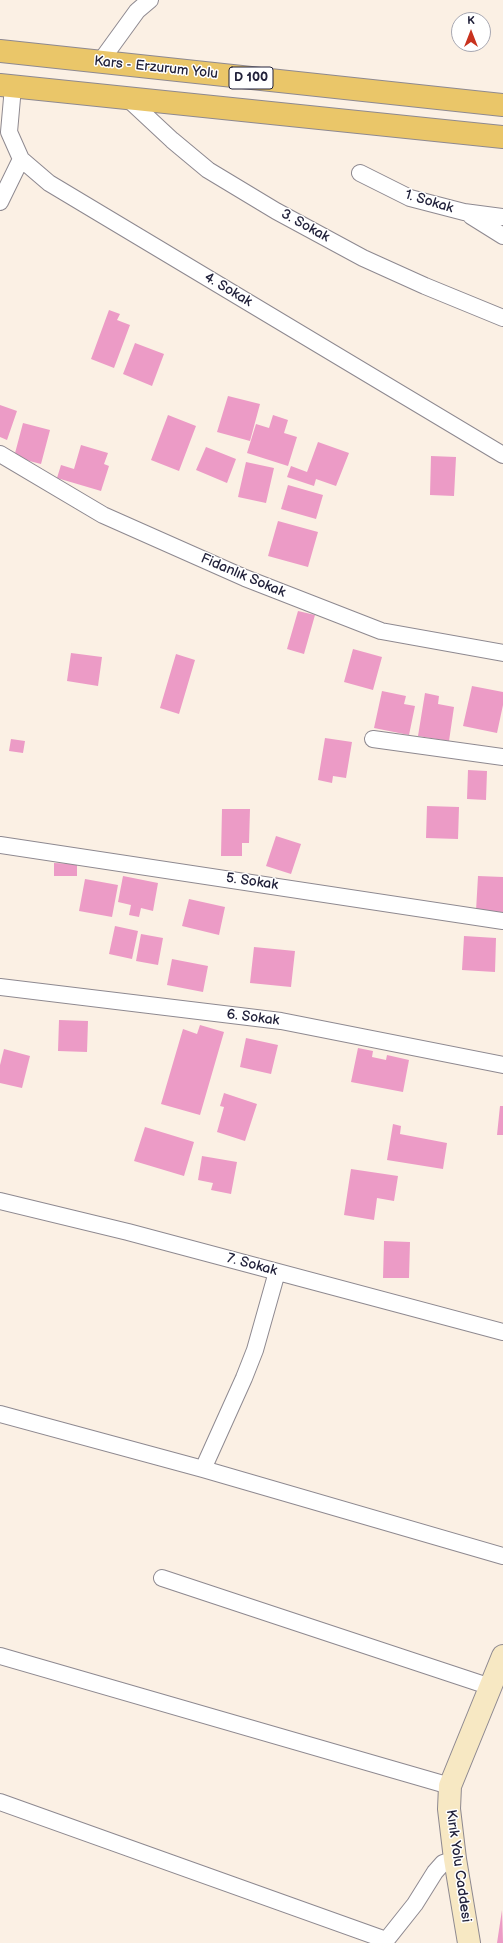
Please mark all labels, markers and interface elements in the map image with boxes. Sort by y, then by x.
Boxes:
north arrow [451,12,491,52]
text: K [467,14,475,27]
street label: Kars - Erzurum Yolu [93,53,219,83]
road number: D 100 [229,67,273,89]
street label: 1. Sokak [403,187,455,217]
street label: 3. Sokak [278,206,332,246]
street label: 4. Sokak [201,269,255,311]
street label: Fidanlık Sokak [198,551,288,601]
street label: 5. Sokak [225,870,279,894]
street label: 6. Sokak [226,1006,280,1030]
street label: 7. Sokak [225,1250,279,1280]
street label: Kırık Yolu Caddesi [442,1809,474,1923]

